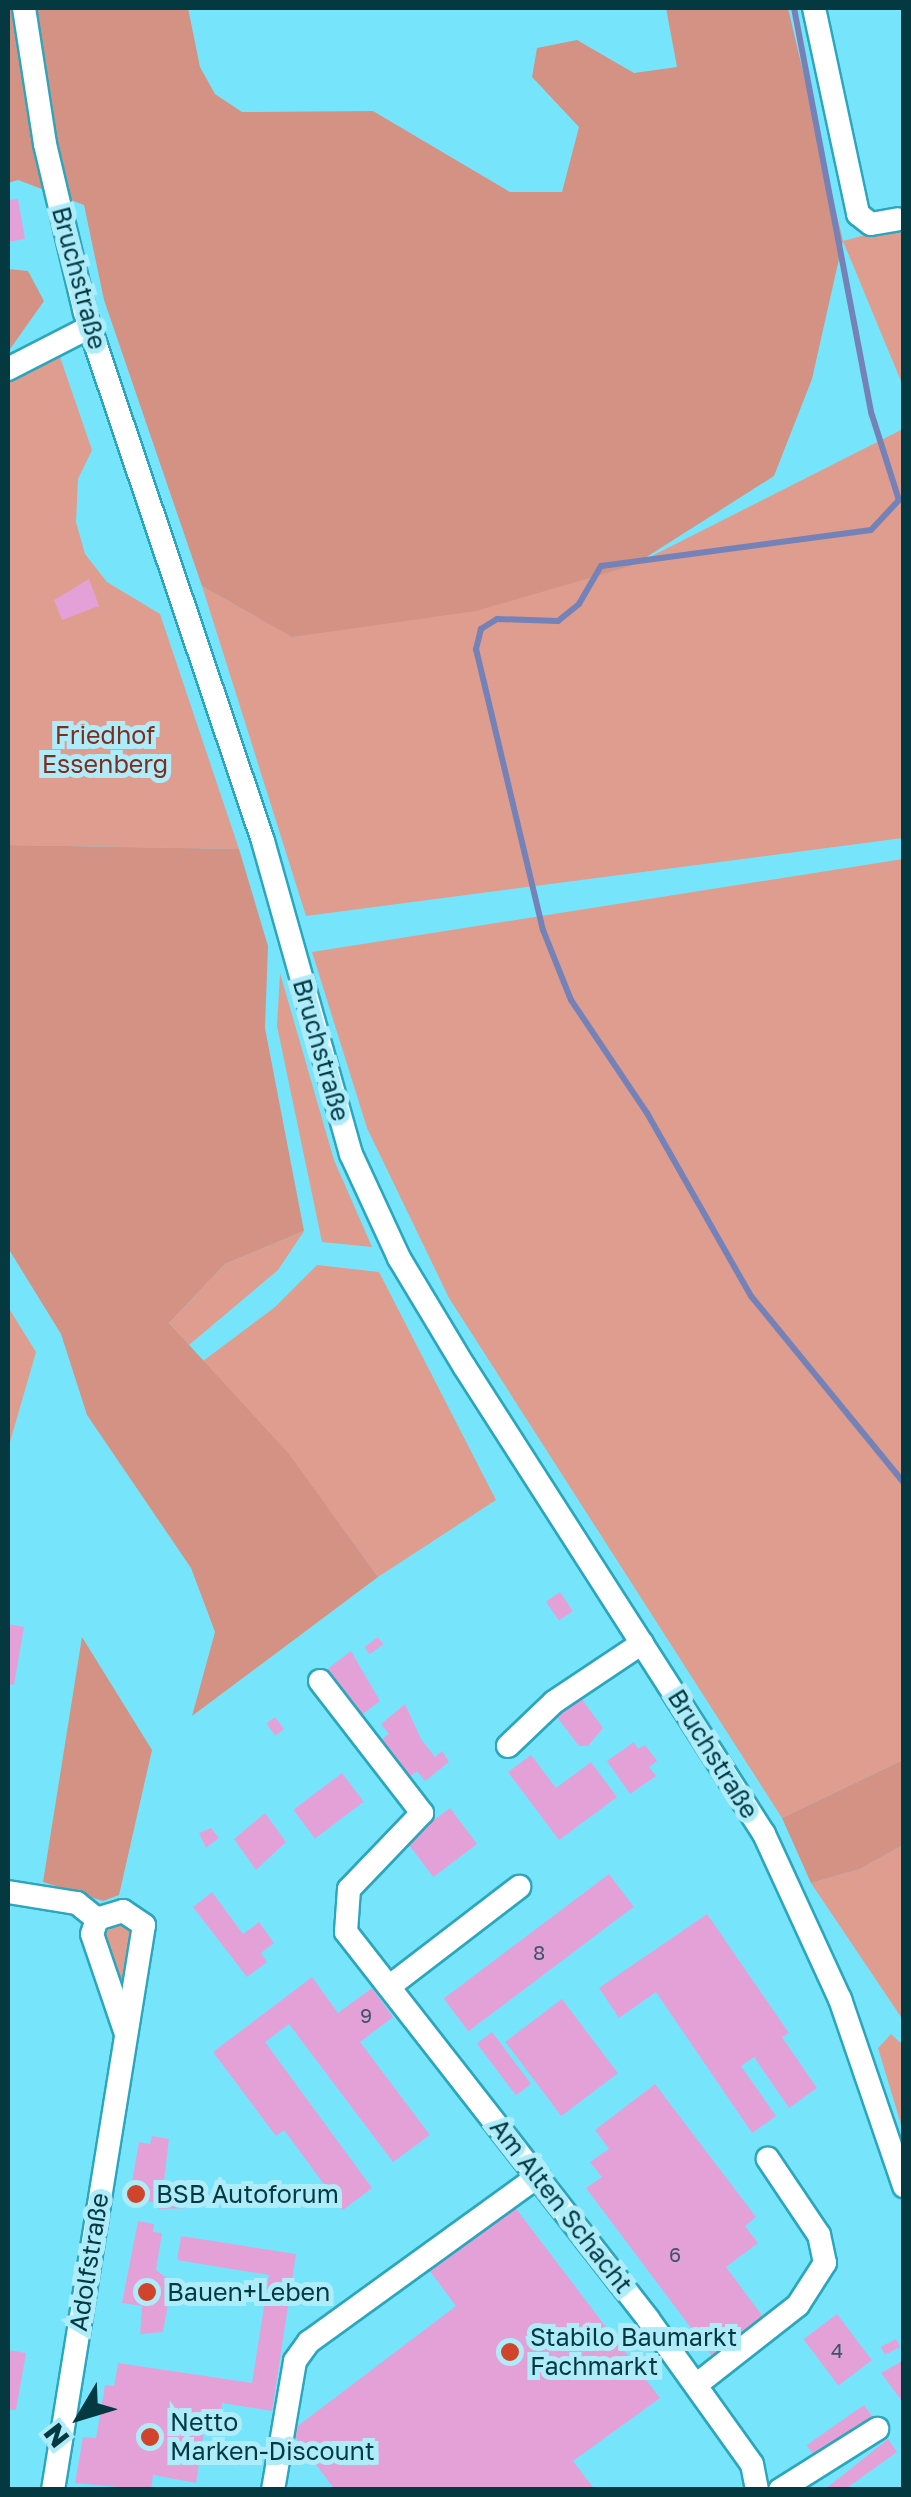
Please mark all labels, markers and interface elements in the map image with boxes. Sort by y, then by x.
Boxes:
street label: Bruchstraße [46,203,112,353]
park label: Friedhof Essenberg [42,721,168,780]
street label: Bruchstraße [286,975,356,1125]
street label: Bruchstraße [661,1684,765,1824]
house number: 8 [533,1940,545,1964]
house number: 9 [360,2003,372,2027]
street label: Am Alten Schacht [484,2113,638,2299]
place label: BSB Autoforum [156,2179,339,2209]
marker: BSB Autoforum [125,2183,147,2205]
street label: Adolfstraße [63,2191,115,2333]
house number: 6 [669,2242,681,2266]
place label: Bauen+Leben [167,2277,330,2307]
marker: Bauen+Leben [136,2281,158,2303]
place label: Stabilo Baumarkt Fachmarkt [530,2323,737,2382]
house number: 4 [831,2338,843,2362]
marker: Stabilo Baumarkt Fachmarkt [499,2341,521,2363]
north arrow [30,2367,130,2467]
place label: Netto Marken-Discount [170,2408,375,2467]
text: N [36,2417,76,2454]
marker: Netto Marken-Discount [139,2426,161,2448]

